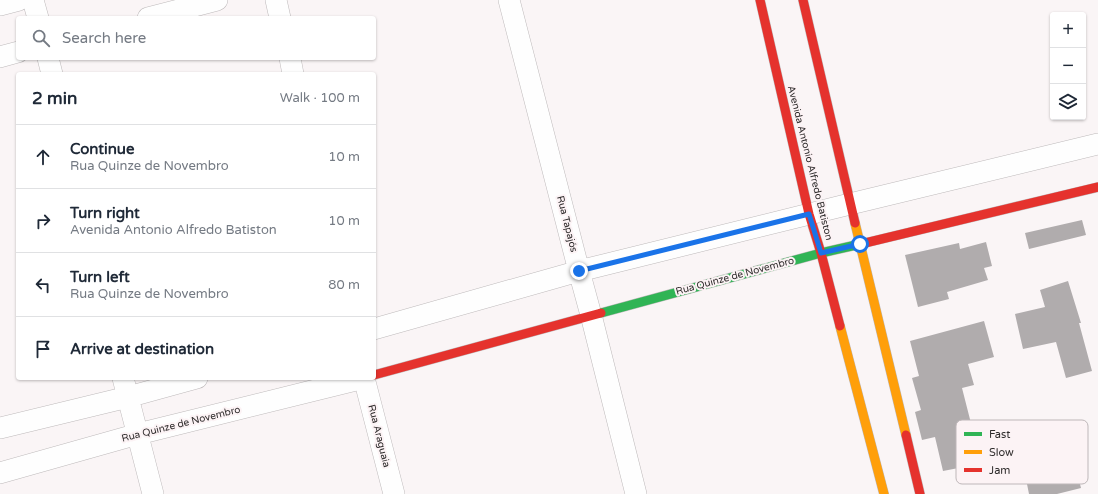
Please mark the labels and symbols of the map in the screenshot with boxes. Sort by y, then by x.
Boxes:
street label: Avenida Antonio Alfredo Batiston [785,84,835,242]
street label: Rua Tapajós [554,195,580,254]
route start [851,235,869,253]
street label: Rua Quinze de Novembro [675,254,795,298]
route end [570,262,588,280]
street label: Rua Quinze de Novembro [120,403,242,445]
street label: Rua Araguaia [365,403,393,469]
legend [956,420,1088,484]
text: Fast [989,428,1010,441]
text: Slow [989,446,1014,459]
text: Jam [989,464,1010,477]

